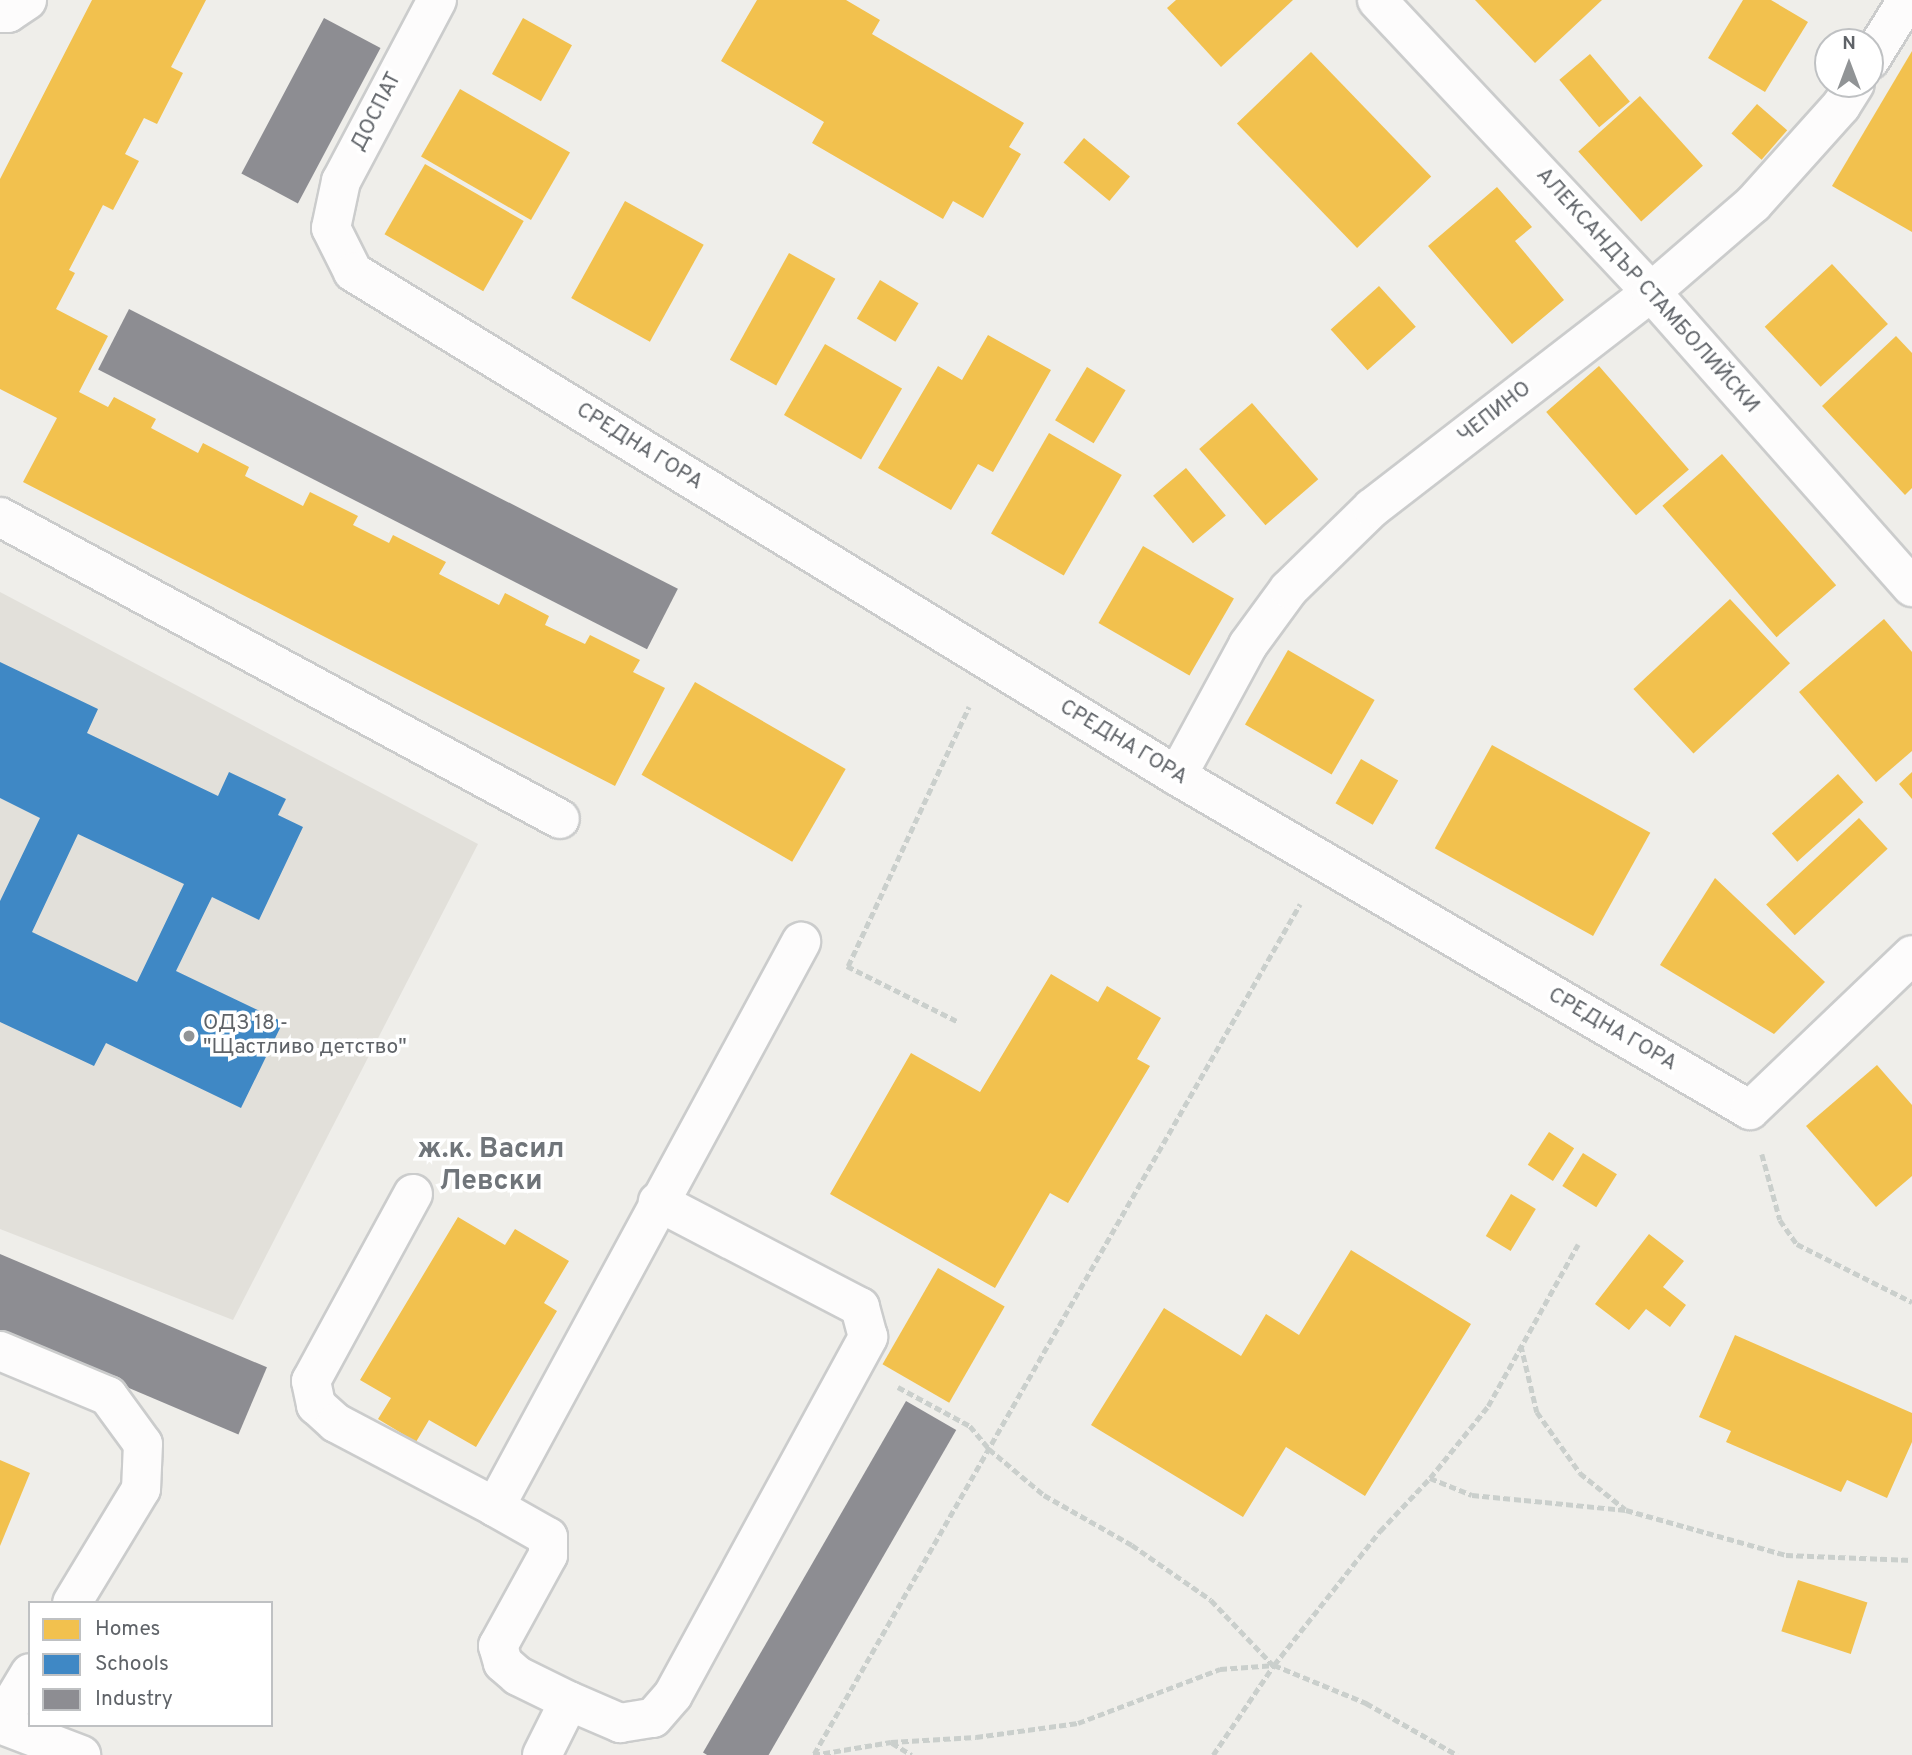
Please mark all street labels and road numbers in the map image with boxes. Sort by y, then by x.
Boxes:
street label: ДОСПАТ [346,68,408,156]
street label: АЛЕКСАНДЪР СТАМБОЛИЙСКИ [1530,163,1764,419]
street label: ЧЕПИНО [1453,377,1537,449]
street label: СРЕДНА ГОРА [571,398,707,496]
street label: СРЕДНА ГОРА [1054,695,1192,791]
street label: СРЕДНА ГОРА [1543,983,1681,1077]

